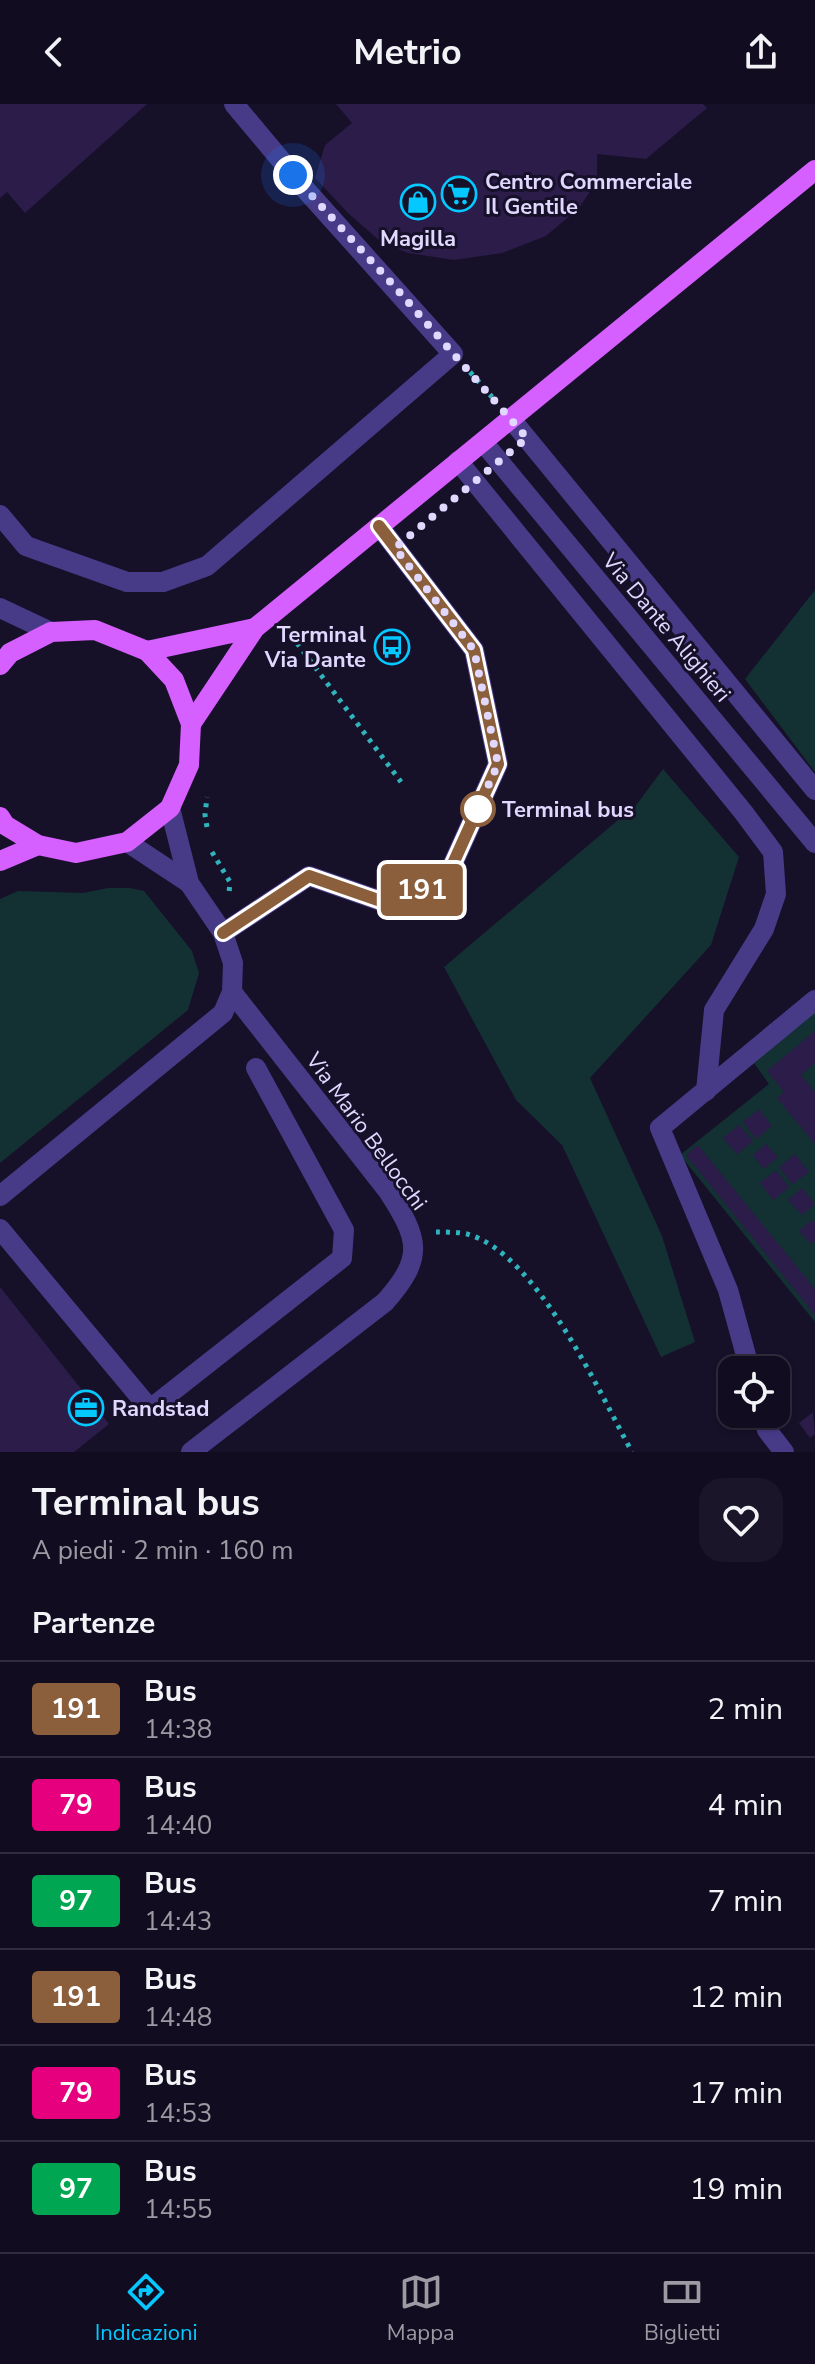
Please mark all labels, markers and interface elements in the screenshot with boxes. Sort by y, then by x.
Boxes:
text: Metrio [353,28,462,77]
icon: back [32,30,76,74]
icon: share [739,30,783,74]
your location [273,155,313,195]
place label: Centro Commerciale Il Gentile [485,167,692,222]
supermarket icon: Centro Commerciale Il Gentile [440,175,478,213]
shop icon: Magilla [399,183,437,221]
place label: Magilla [380,224,456,254]
street label: Via Dante Alighieri [594,546,737,708]
place label: Terminal Via Dante [264,620,366,675]
bus stop icon: Terminal Via Dante [373,628,411,666]
marker: Terminal bus [461,792,495,826]
place label: Terminal bus [502,795,634,825]
line badge: 191 [376,864,468,916]
text: 191 [397,871,447,909]
street label: Via Mario Bellocchi [298,1046,434,1217]
map controls [718,1356,790,1428]
button: locate [718,1356,790,1428]
office icon: Randstad [67,1389,105,1427]
place label: Randstad [112,1394,209,1424]
text: Terminal bus [32,1477,260,1528]
button: heart [699,1478,783,1562]
text: A piedi · 2 min · 160 m [32,1533,294,1568]
text: Partenze [32,1603,155,1644]
text: Bus [144,1671,197,1712]
text: 2 min [708,1689,783,1730]
text: 191 [51,1690,101,1728]
text: 14:38 [144,1712,212,1747]
text: Bus [144,1767,197,1808]
text: 4 min [708,1785,783,1826]
text: 79 [59,1786,93,1824]
text: 14:40 [144,1808,212,1843]
text: Bus [144,1863,197,1904]
text: 7 min [708,1881,783,1922]
text: 97 [59,1882,93,1920]
text: 14:43 [144,1904,212,1939]
text: Bus [144,1959,197,2000]
text: 12 min [690,1977,783,2018]
text: 191 [51,1978,101,2016]
text: 14:48 [144,2000,212,2035]
text: Bus [144,2055,197,2096]
text: 17 min [690,2073,783,2114]
text: 79 [59,2074,93,2112]
text: 14:53 [144,2096,212,2131]
text: Bus [144,2151,197,2192]
text: 19 min [690,2169,783,2210]
text: 97 [59,2170,93,2208]
text: 14:55 [144,2192,212,2227]
tab: Indicazioni [95,2270,198,2348]
tab: Mappa [387,2270,455,2348]
tab: Biglietti [644,2270,720,2348]

